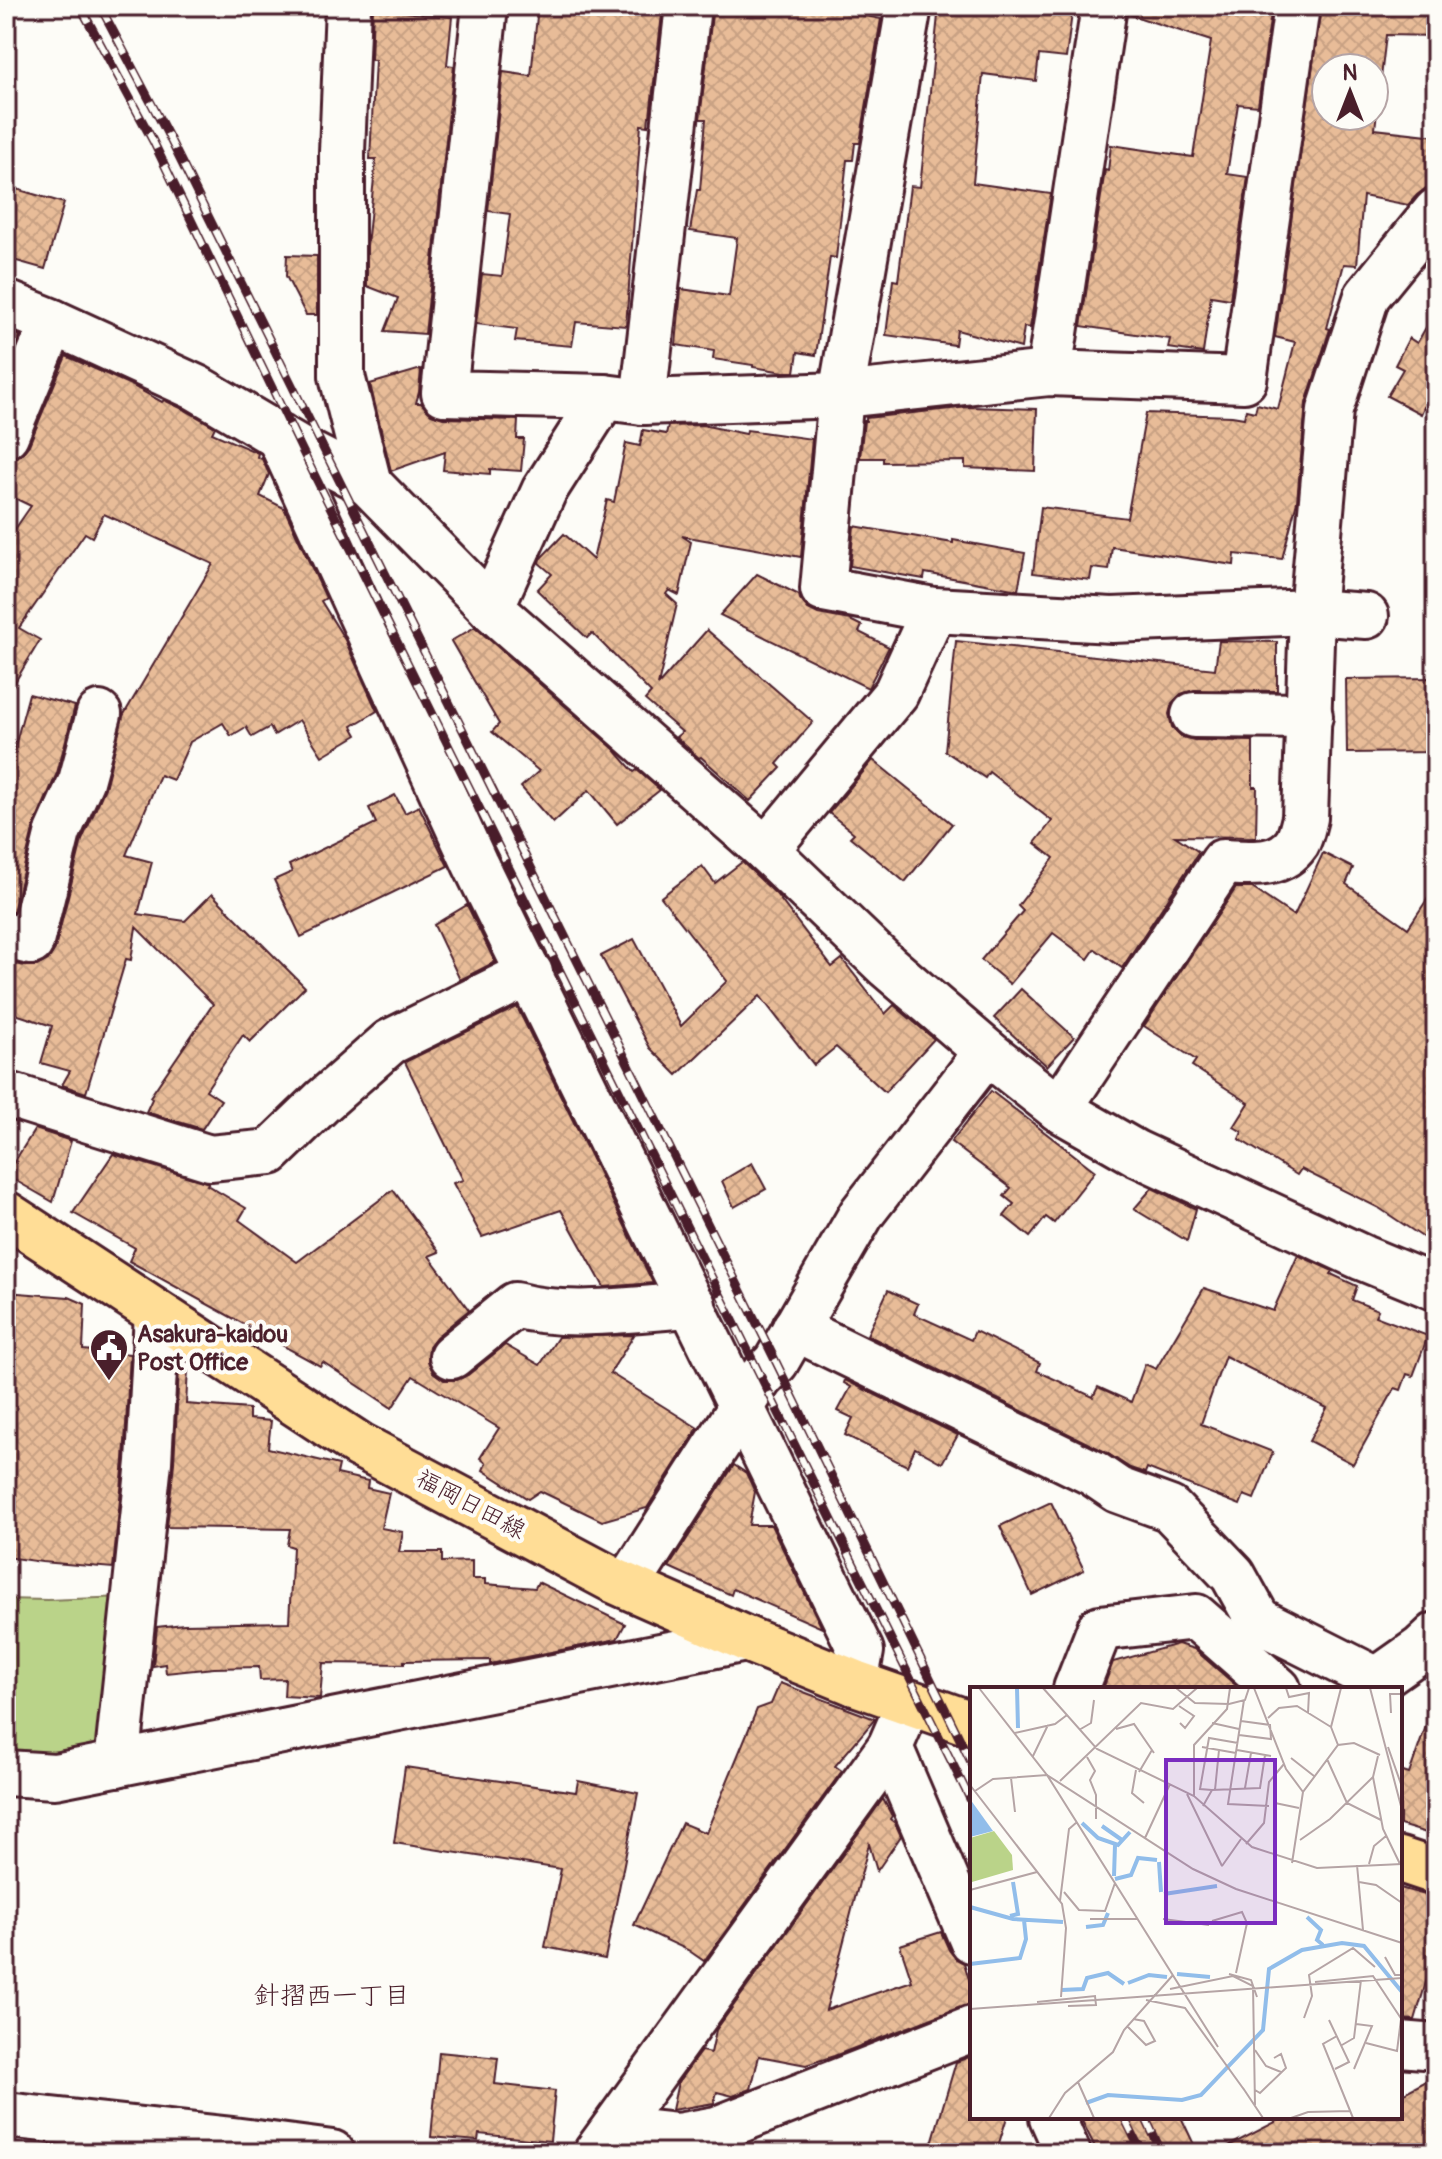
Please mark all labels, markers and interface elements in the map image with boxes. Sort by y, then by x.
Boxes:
north arrow [1310,52,1390,132]
text: N [1343,59,1358,87]
place label: Asakura-kaidou Post Office [137,1320,288,1377]
public building icon: Asakura-kaidou Post Office [88,1327,130,1382]
street label: 福岡日田線 [411,1463,531,1545]
inset map [970,1687,1402,2119]
district label: 針摺西一丁目 [254,1980,410,2012]

